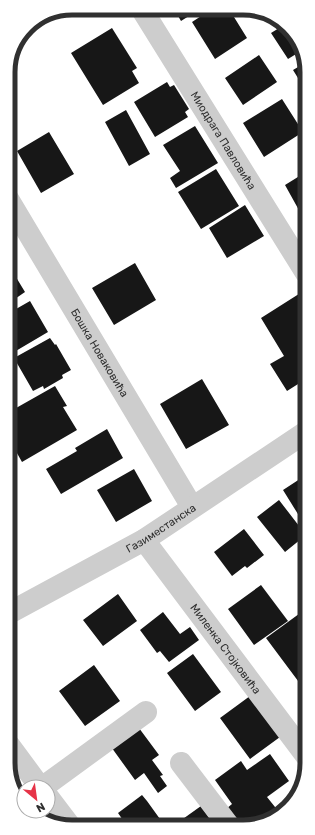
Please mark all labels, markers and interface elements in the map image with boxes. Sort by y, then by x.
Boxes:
street label: Миодрага Павловића [188,89,258,192]
street label: Бошка Новаковића [68,306,131,400]
street label: Газиместанска [124,501,198,556]
street label: Миленка Стојковића [187,601,263,697]
north arrow [16,779,56,819]
text: N [34,800,47,815]

